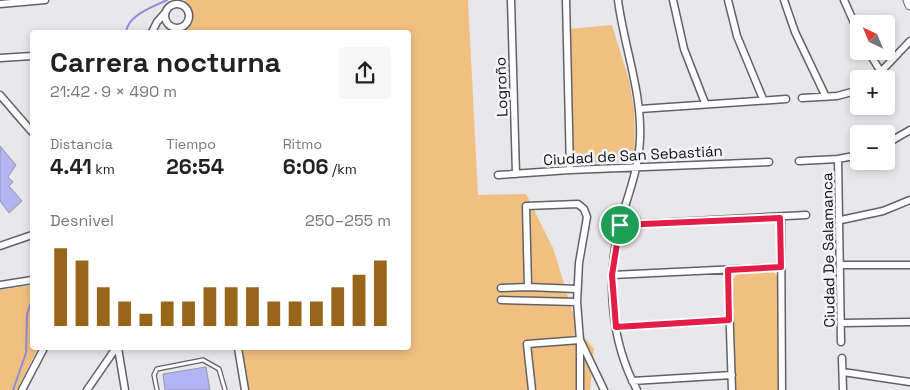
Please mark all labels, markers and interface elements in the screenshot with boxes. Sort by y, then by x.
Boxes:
north arrow [850,15,895,60]
map controls [850,15,895,170]
text: Carrera nocturna [50,44,281,80]
button: share [339,47,391,99]
street label: Logroño [490,57,512,117]
button: + [850,70,895,115]
text: 21:42 · 9 × 490 m [50,81,177,102]
button: − [850,125,895,170]
text: Distancia [50,135,113,153]
text: Tiempo [166,135,216,153]
text: Ritmo [283,135,322,153]
street label: Ciudad de San Sebastián [543,141,723,169]
text: 4.41 [50,153,92,180]
text: 26:54 [166,153,224,180]
text: 6:06 [283,153,328,180]
text: km [92,160,115,178]
text: /km [328,160,357,178]
street label: Ciudad De Salamanca [817,172,839,328]
pin [599,204,641,246]
text: Desnivel [50,210,114,231]
text: 250–255 m [305,210,391,231]
icon: arrive [606,211,634,239]

